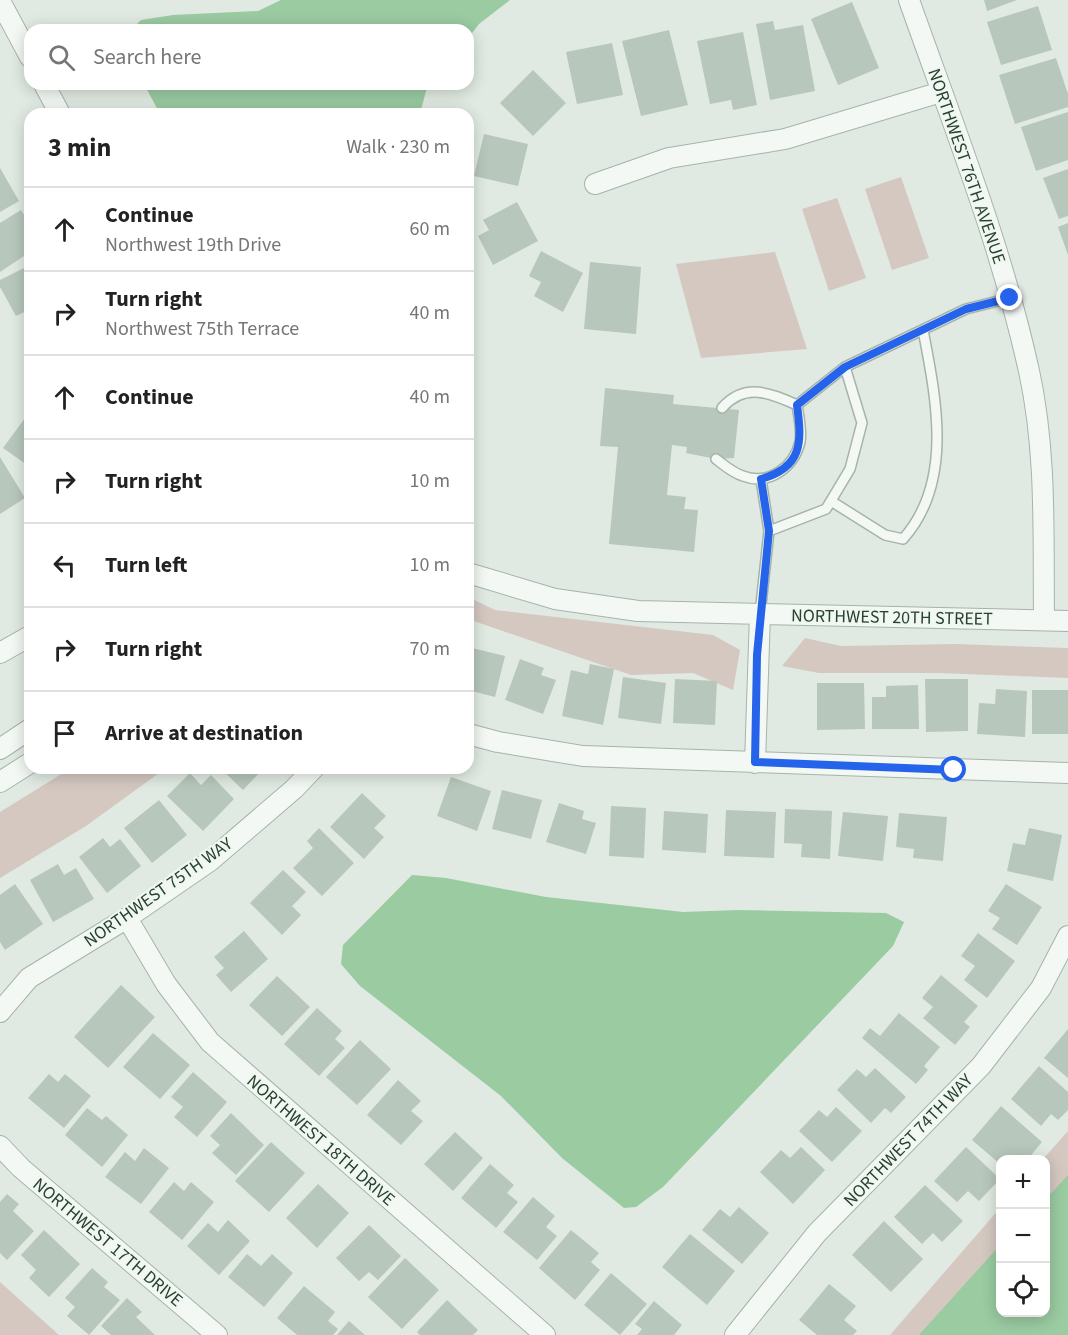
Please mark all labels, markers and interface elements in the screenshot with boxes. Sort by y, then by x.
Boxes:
search box [24,24,474,90]
icon: search [45,41,78,74]
text: Search here [93,41,201,73]
street label: NORTHWEST 76TH AVENUE [921,65,1012,267]
text: 3 min [48,129,111,166]
text: Walk · 230 m [346,133,450,161]
text: Continue [105,199,194,231]
icon: ahead [48,213,81,246]
text: 60 m [410,215,450,243]
text: Northwest 19th Drive [105,231,281,259]
text: Turn right [105,283,202,315]
route end [996,284,1022,310]
icon: right [48,297,81,330]
text: 40 m [410,299,450,327]
text: Northwest 75th Terrace [105,315,299,343]
icon: ahead [48,381,81,414]
text: Continue [105,381,194,413]
text: 40 m [410,383,450,411]
icon: right [48,465,81,498]
text: Turn right [105,465,202,497]
text: 10 m [410,467,450,495]
icon: left [48,549,81,582]
text: Turn left [105,549,187,581]
text: 10 m [410,551,450,579]
street label: NORTHWEST 20TH STREET [791,603,993,632]
icon: right [48,633,81,666]
text: Turn right [105,633,202,665]
text: 70 m [410,635,450,663]
icon: arrive [48,717,81,750]
text: Arrive at destination [105,717,303,749]
route start [940,756,966,782]
street label: NORTHWEST 75TH WAY [79,831,238,953]
street label: NORTHWEST 74TH WAY [838,1068,979,1212]
street label: NORTHWEST 18TH DRIVE [241,1069,400,1212]
map controls [996,1155,1050,1317]
button: + [996,1155,1050,1209]
street label: NORTHWEST 17TH DRIVE [27,1172,188,1313]
button: − [996,1209,1050,1263]
button: locate [996,1263,1050,1317]

